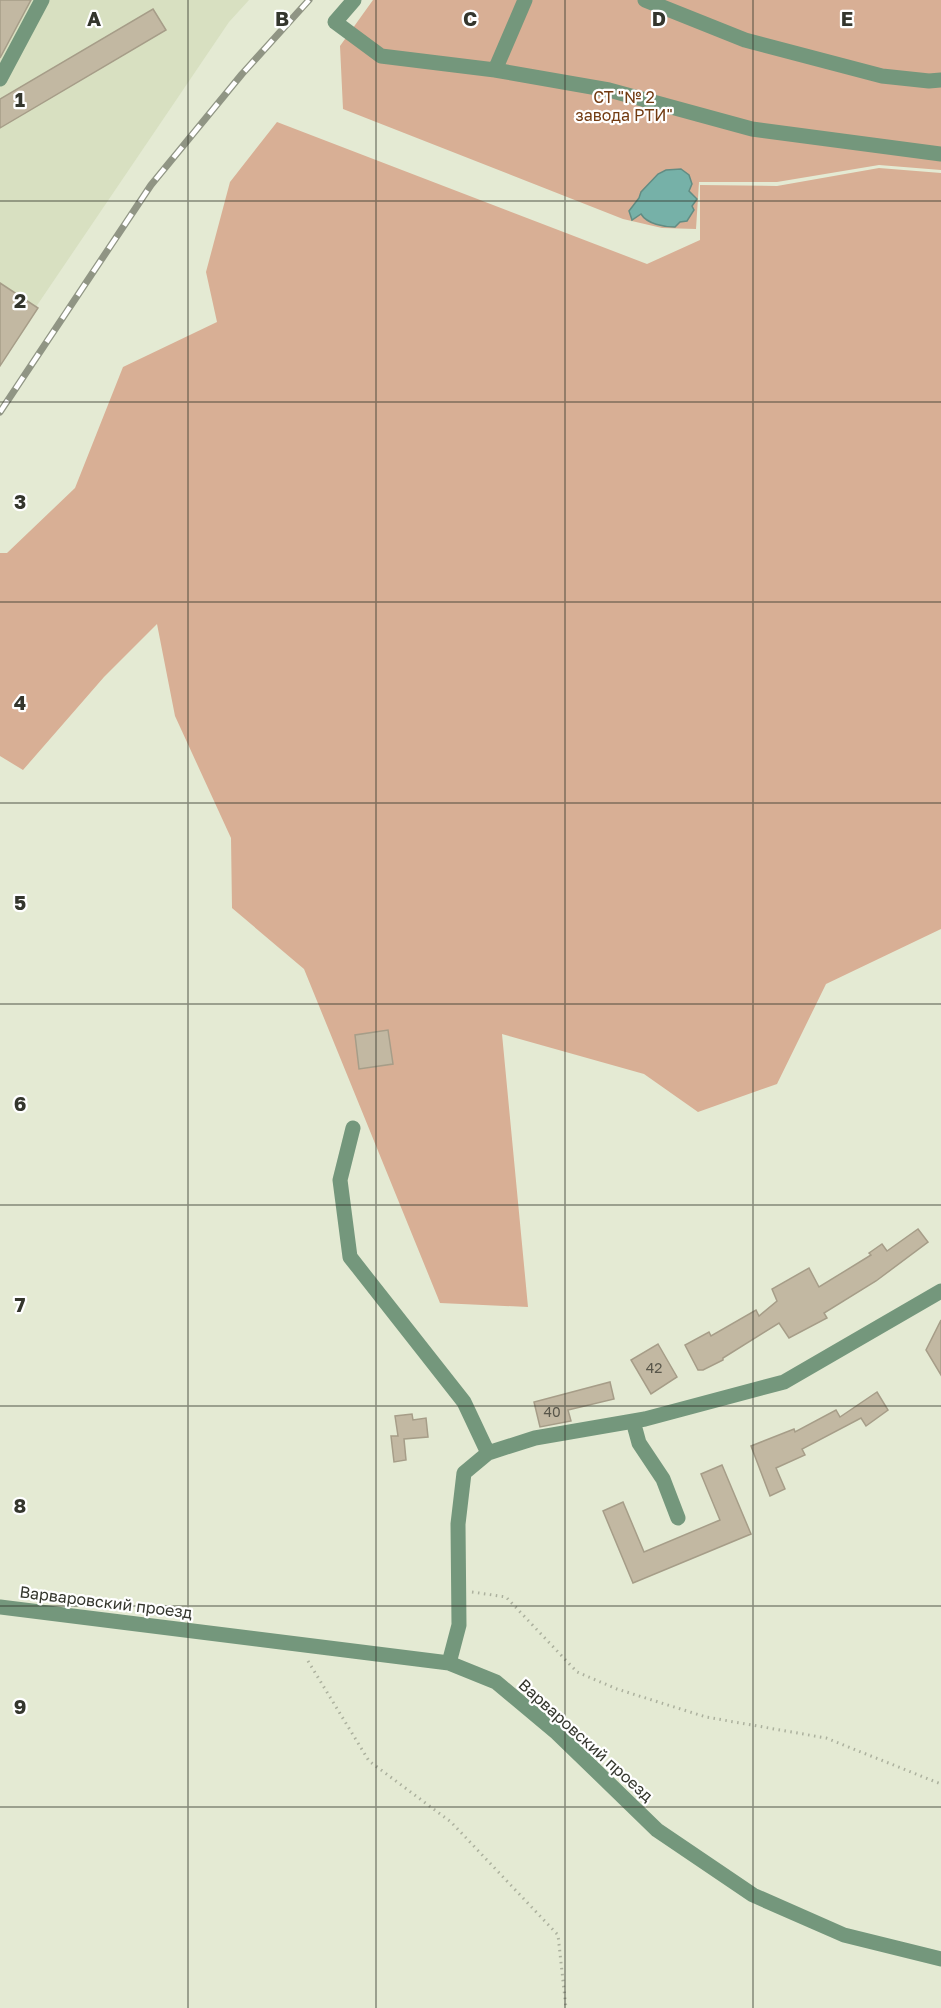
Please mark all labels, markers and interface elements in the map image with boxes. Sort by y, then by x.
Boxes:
text: A [87,6,101,30]
text: B [275,6,289,30]
text: C [463,6,477,30]
text: D [652,6,666,30]
text: E [841,6,853,30]
text: 1 [15,87,25,111]
park label: СТ "№ 2 завода РТИ" [575,87,673,125]
text: 2 [14,288,26,312]
text: 3 [14,489,26,513]
text: 4 [14,690,26,714]
text: 5 [14,890,26,914]
text: 6 [14,1091,26,1115]
text: 7 [15,1292,26,1316]
house number: 42 [646,1359,662,1376]
house number: 40 [543,1403,561,1420]
text: 8 [14,1493,26,1517]
street label: Варваровский проезд [18,1581,194,1623]
street label: Варваровский проезд [515,1674,658,1806]
text: 9 [14,1694,26,1718]

